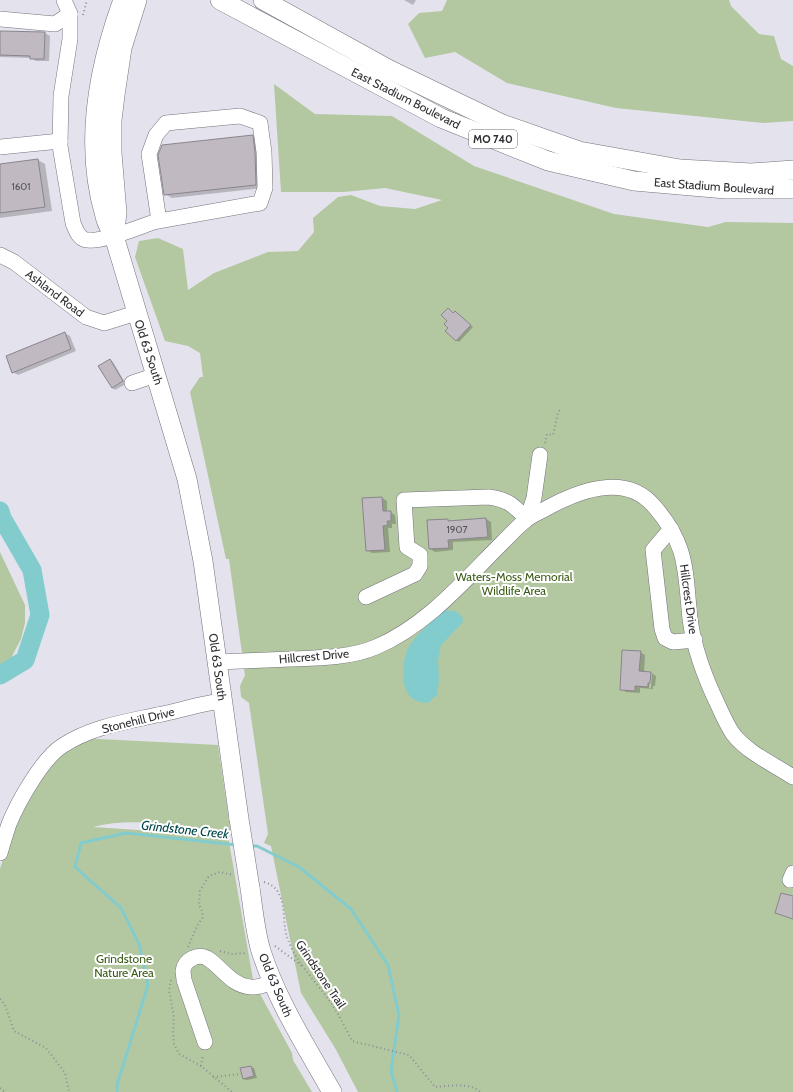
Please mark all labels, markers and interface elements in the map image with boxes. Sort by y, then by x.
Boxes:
street label: East Stadium Boulevard [349,64,463,132]
road number: MO 740 [469,130,517,148]
street label: East Stadium Boulevard [653,174,775,198]
house number: 1601 [11,180,31,193]
street label: Ashland Road [23,266,87,320]
street label: Old 63 South [131,317,167,387]
house number: 1907 [447,523,467,536]
street label: Hillcrest Drive [677,563,701,635]
park label: Waters-Moss Memorial Wildlife Area [455,569,573,598]
street label: Old 63 South [206,632,230,702]
street label: Hillcrest Drive [278,645,350,667]
street label: Stonehill Drive [100,704,176,736]
water label: Grindstone Creek [140,816,230,842]
street label: Grindstone Trail [293,937,349,1011]
park label: Grindstone Nature Area [94,951,154,980]
street label: Old 63 South [256,951,296,1019]

